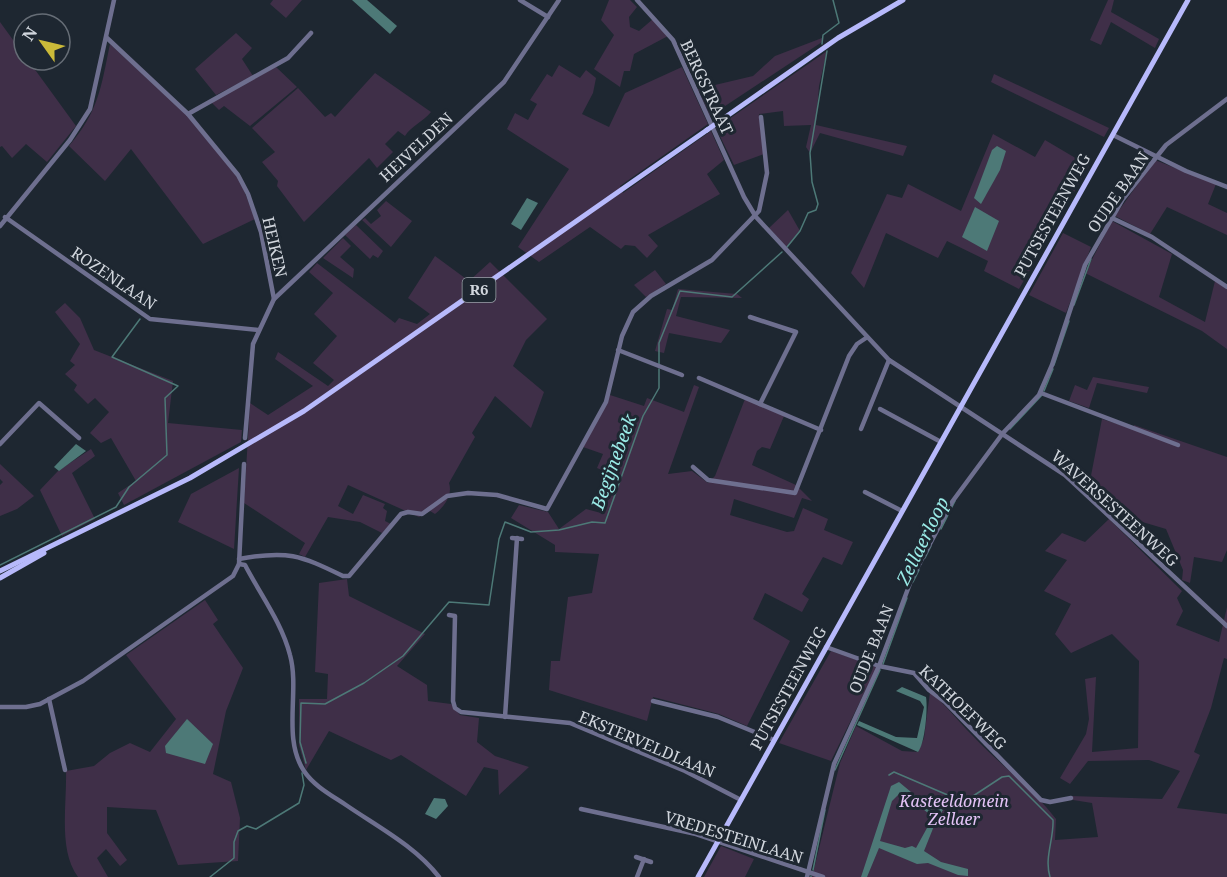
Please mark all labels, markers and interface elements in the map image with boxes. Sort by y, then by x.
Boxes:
north arrow [12,12,72,72]
text: N [17,22,42,45]
street label: BERGSTRAAT [675,36,739,138]
street label: HEIVELDEN [374,107,458,187]
street label: OUDE BAAN [1082,147,1154,237]
street label: PUTSESTEENWEG [1009,149,1095,281]
street label: HEIKEN [257,214,293,280]
street label: ROZENLAAN [67,241,161,315]
road number: R6 [462,278,496,302]
water label: Begijnebeek [584,410,642,513]
street label: WAVERSESTEENWEG [1047,445,1184,571]
water label: Zellaerloop [890,493,954,589]
street label: OUDE BAAN [843,601,899,697]
street label: PUTSESTEENWEG [745,622,831,754]
street label: KATHOEFWEG [915,660,1012,755]
street label: EKSTERVELDLAAN [575,705,719,783]
park label: Kasteeldomein Zellaer [898,790,1009,830]
street label: VREDESTEINLAAN [662,805,806,869]

